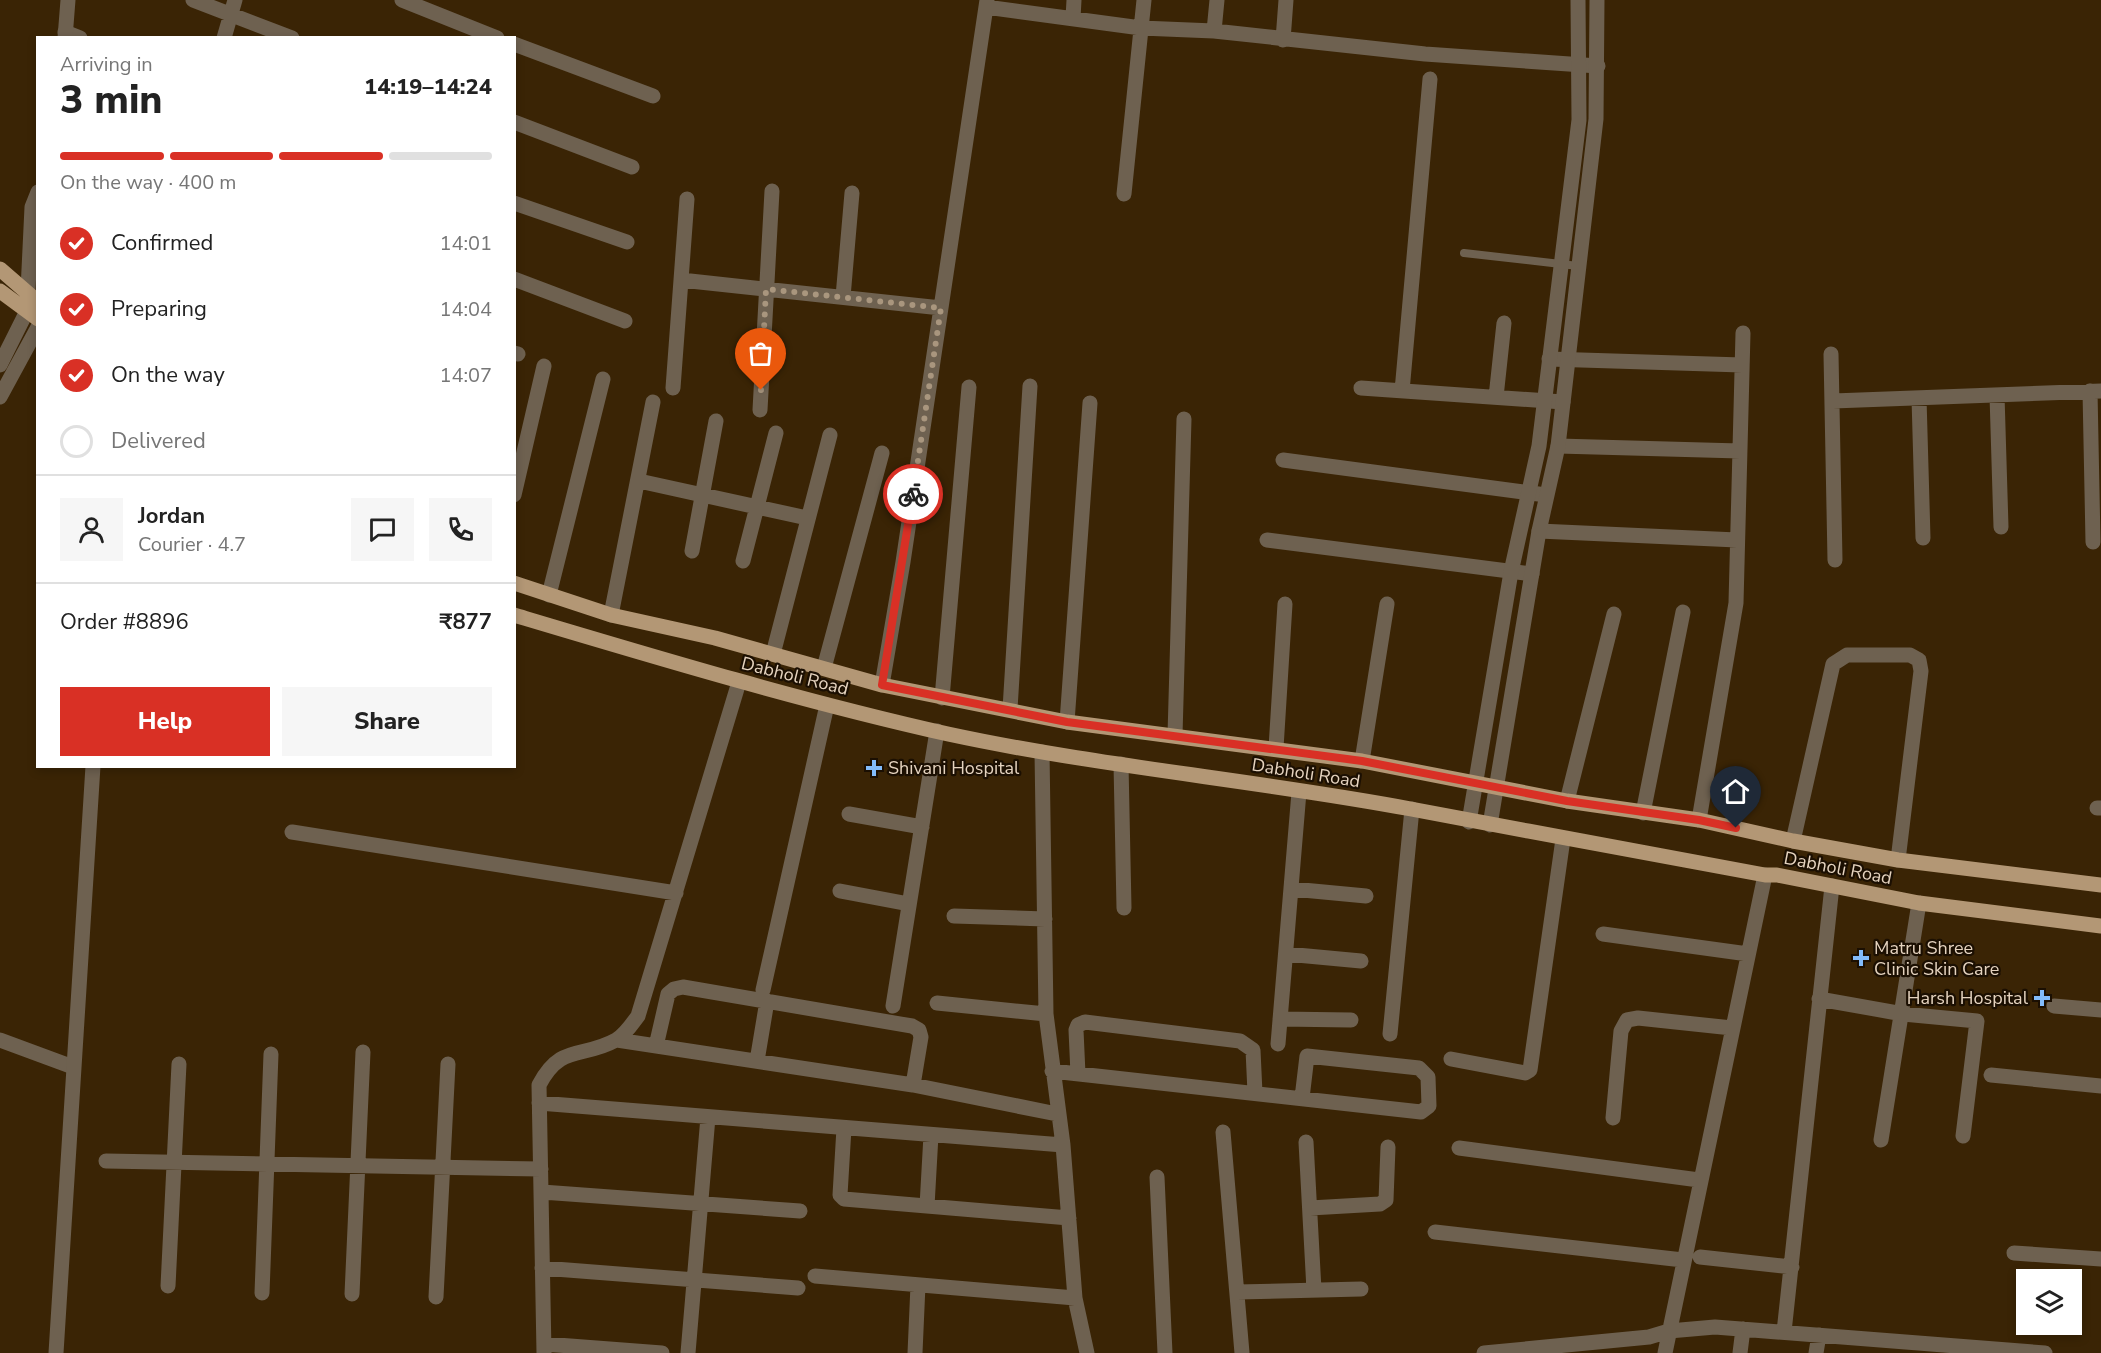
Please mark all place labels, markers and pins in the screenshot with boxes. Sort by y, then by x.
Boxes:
pin [735,328,786,390]
place label: Shivani Hospital [888,756,1020,780]
marker: Shivani Hospital [865,759,883,777]
pin [1710,766,1761,828]
place label: Matru Shree Clinic Skin Care [1874,936,1999,981]
marker: Matru Shree Clinic Skin Care [1852,949,1870,967]
place label: Harsh Hospital [1907,986,2029,1010]
marker: Harsh Hospital [2033,989,2051,1007]

